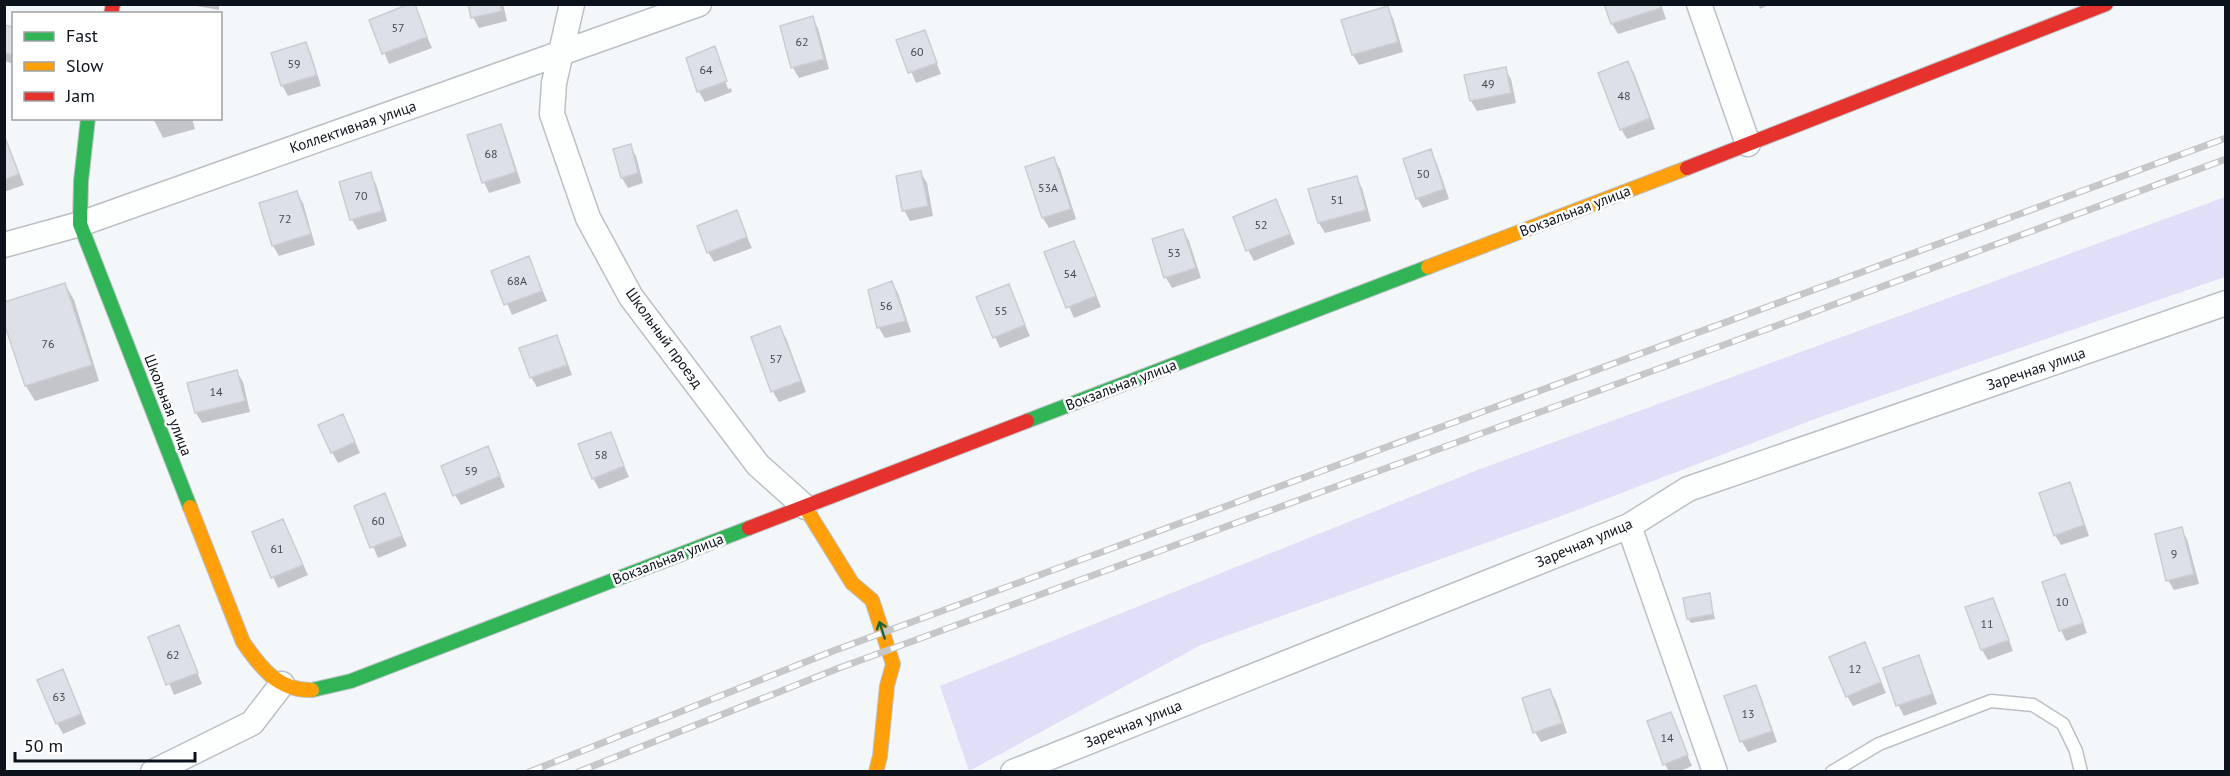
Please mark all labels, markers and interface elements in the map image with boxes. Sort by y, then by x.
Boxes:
legend [12,12,222,120]
house number: 57 [391,20,405,35]
text: Fast [66,24,98,47]
house number: 62 [795,34,809,49]
house number: 60 [910,44,924,59]
text: Slow [66,54,104,77]
house number: 59 [287,56,301,71]
house number: 64 [699,62,713,77]
house number: 49 [1481,76,1495,91]
text: Jam [65,84,95,107]
house number: 48 [1617,88,1631,103]
street label: Коллективная улица [287,96,419,157]
house number: 68 [484,146,498,161]
house number: 50 [1416,166,1430,181]
house number: 53А [1038,180,1058,195]
street label: Вокзальная улица [1517,181,1633,240]
house number: 70 [354,188,368,203]
house number: 51 [1330,192,1344,207]
house number: 72 [278,211,292,226]
house number: 52 [1254,217,1268,232]
house number: 53 [1167,245,1181,260]
house number: 54 [1063,266,1077,281]
house number: 68А [507,273,527,288]
street label: Школьный проезд [622,284,707,392]
house number: 56 [879,298,893,313]
house number: 55 [994,303,1008,318]
house number: 76 [41,336,55,351]
street label: Заречная улица [1984,343,2088,394]
street label: Школьная улица [140,351,197,458]
house number: 57 [769,351,783,366]
street label: Вокзальная улица [1063,355,1179,414]
house number: 14 [209,384,223,399]
house number: 58 [594,447,608,462]
house number: 59 [464,463,478,478]
house number: 60 [371,513,385,528]
street label: Заречная улица [1532,514,1635,572]
street label: Вокзальная улица [610,529,726,588]
house number: 61 [270,541,284,556]
house number: 9 [2171,546,2177,561]
house number: 10 [2055,594,2069,609]
house number: 11 [1980,616,1994,631]
one-way arrow [876,621,887,640]
house number: 62 [166,647,180,662]
house number: 12 [1848,661,1862,676]
house number: 63 [52,689,66,704]
street label: Заречная улица [1081,695,1184,752]
house number: 13 [1741,706,1755,721]
scale bar [15,725,195,763]
house number: 14 [1660,730,1674,745]
text: 50 m [24,734,63,757]

